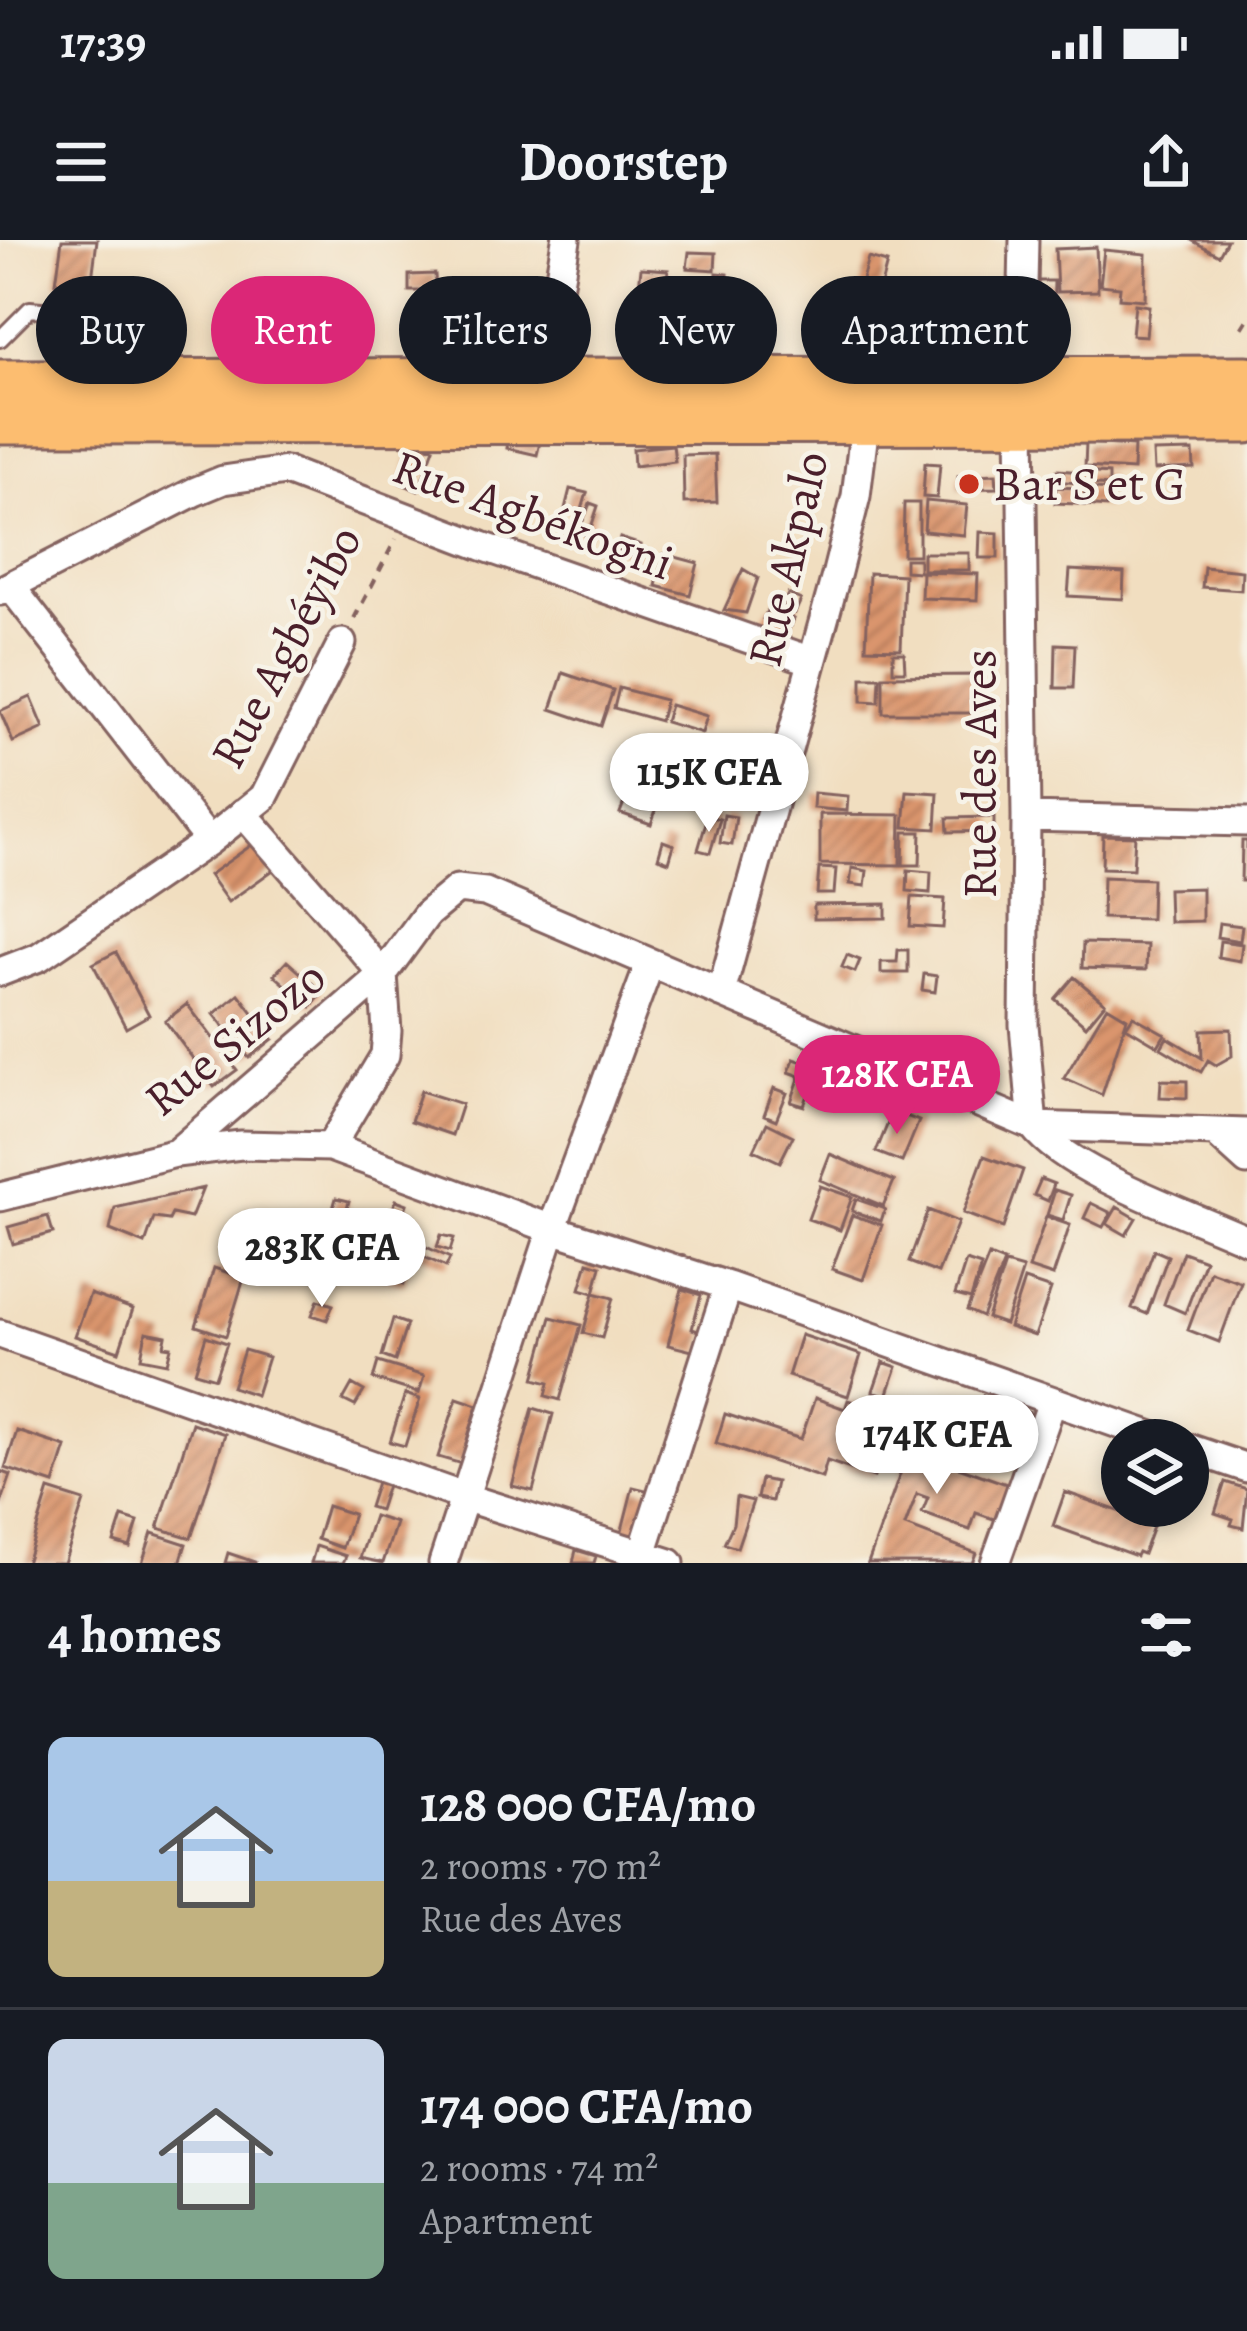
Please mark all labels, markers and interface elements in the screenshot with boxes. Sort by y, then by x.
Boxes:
text: 17:39 [60,11,146,73]
text: Doorstep [519,125,728,199]
icon: menu [48,129,114,195]
icon: share [1133,129,1199,195]
chip: Buy [36,276,187,384]
chip: Rent [211,276,375,384]
chip: Filters [399,276,591,384]
chip: New [615,276,777,384]
chip: Apartment [801,276,1071,384]
street label: Rue Agbékogni [384,434,682,596]
street label: Rue Akpalo [731,445,845,673]
place label: Bar S et G [993,451,1186,517]
marker: Bar S et G [956,471,982,497]
street label: Rue Agbéyibo [194,514,378,780]
street label: Rue des Aves [947,649,1013,899]
pin: 115K CFA [585,733,833,835]
text: 115K CFA [637,745,781,798]
street label: Rue Sizozo [131,945,339,1131]
pin: 128K CFA [773,1035,1021,1137]
text: 128K CFA [821,1047,973,1100]
pin: 283K CFA [198,1208,446,1310]
text: 283K CFA [245,1220,399,1273]
pin: 174K CFA [813,1395,1061,1497]
text: 174K CFA [862,1407,1012,1460]
map controls [1101,1419,1209,1527]
button: layers [1101,1419,1209,1527]
text: 4 homes [48,1600,222,1670]
icon: filters [1133,1602,1199,1668]
text: 128 000 CFA/mo [420,1769,756,1839]
icon: home [144,1785,288,1929]
text: 2 rooms · 70 m² [420,1839,661,1892]
text: Rue des Aves [420,1892,623,1945]
text: 174 000 CFA/mo [420,2071,753,2141]
icon: home [144,2087,288,2231]
text: 2 rooms · 74 m² [420,2141,658,2194]
text: Apartment [420,2194,593,2247]

